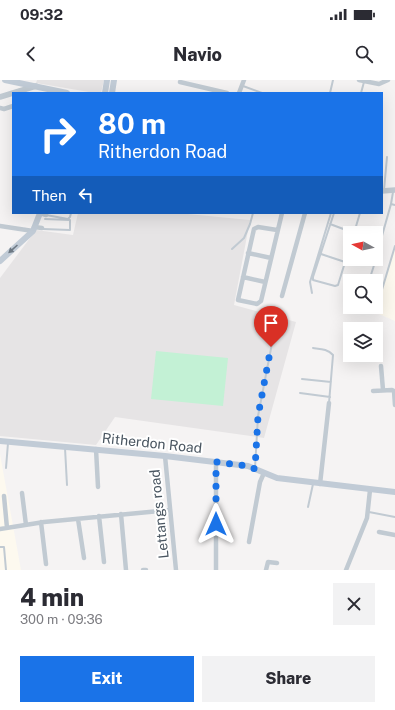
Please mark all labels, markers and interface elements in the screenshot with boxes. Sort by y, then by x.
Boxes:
text: 09:32 [20,6,63,23]
icon: back [20,43,42,65]
icon: search [353,43,375,65]
text: Navio [173,44,222,65]
text: 80 m [98,107,166,140]
icon: right [32,108,84,160]
text: Ritherdon Road [98,141,227,162]
icon: left [75,184,97,206]
text: Then [32,187,67,204]
north arrow [343,226,383,266]
map controls [343,226,383,362]
one-way arrow [8,244,18,253]
button: search [343,274,383,314]
pin [254,306,288,347]
icon: arrive [260,312,282,334]
button: layers [343,322,383,362]
street label: Ritherdon Road [101,430,203,456]
street label: Lettangs road [146,469,172,559]
position arrow [195,503,237,545]
text: 4 min [20,583,84,611]
button: close [333,583,375,625]
text: 300 m · 09:36 [20,612,103,627]
button: Exit [20,656,194,702]
button: Share [202,656,375,702]

